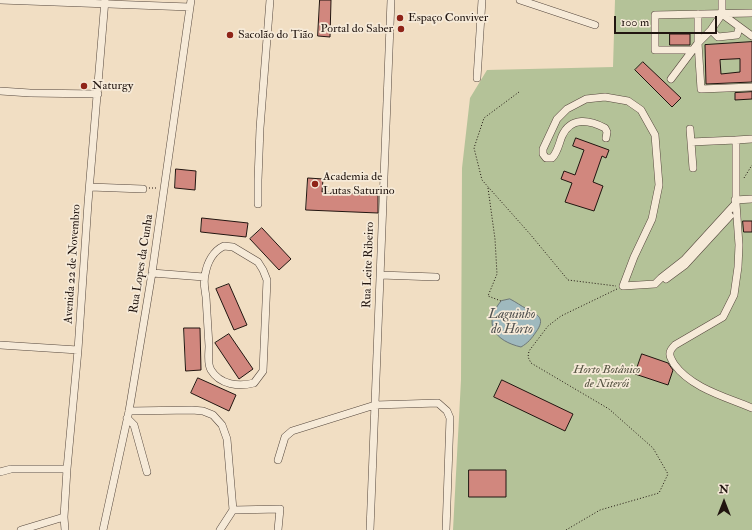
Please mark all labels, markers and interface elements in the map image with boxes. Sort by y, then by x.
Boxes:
scale bar [616,8,719,34]
place label: Espaço Conviver [408,11,488,25]
marker: Espaço Conviver [395,13,405,23]
text: 100 m [621,15,649,30]
place label: Portal do Saber [320,22,393,36]
marker: Portal do Saber [396,24,406,34]
place label: Sacolão do Tião [238,28,313,42]
marker: Sacolão do Tião [225,30,235,40]
place label: Naturgy [92,79,133,93]
marker: Naturgy [79,81,89,91]
place label: Academia de Lutas Saturino [323,170,395,198]
marker: Academia de Lutas Saturino [310,179,320,189]
street label: Avenida 22 de Novembro [62,204,84,324]
street label: Rua Lopes da Cunha [127,213,157,315]
street label: Rua Leite Ribeiro [360,222,378,308]
water label: Laguinho do Horto [489,307,535,338]
park label: Horto Botânico de Niterói [573,363,641,391]
north arrow [704,482,744,522]
text: N [719,483,729,496]

